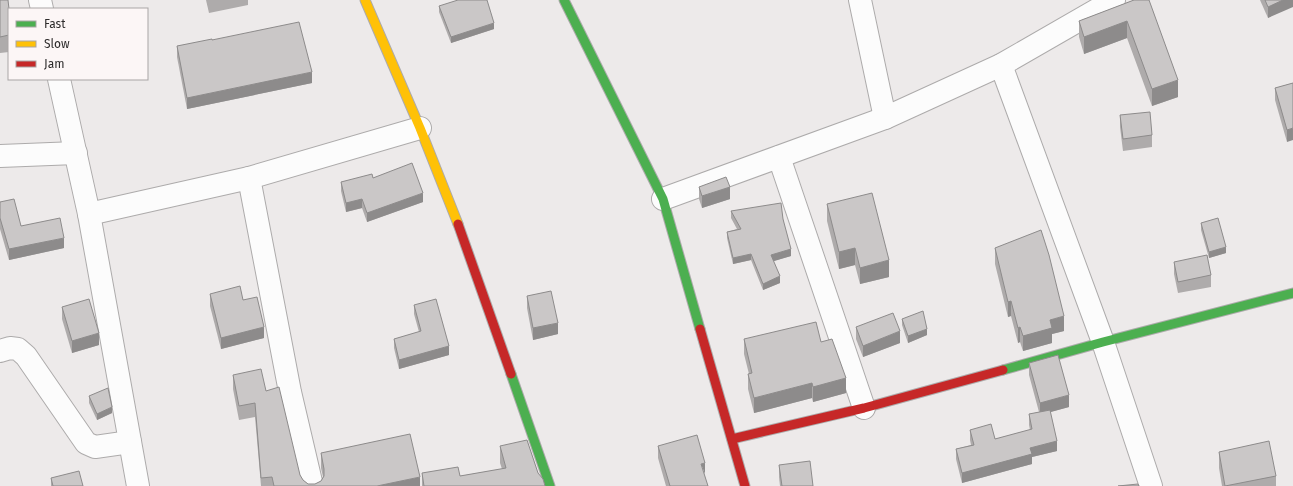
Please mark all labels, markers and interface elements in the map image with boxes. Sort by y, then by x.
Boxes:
legend [8,8,148,80]
text: Fast [44,17,66,31]
text: Slow [44,37,70,51]
text: Jam [44,57,64,71]

